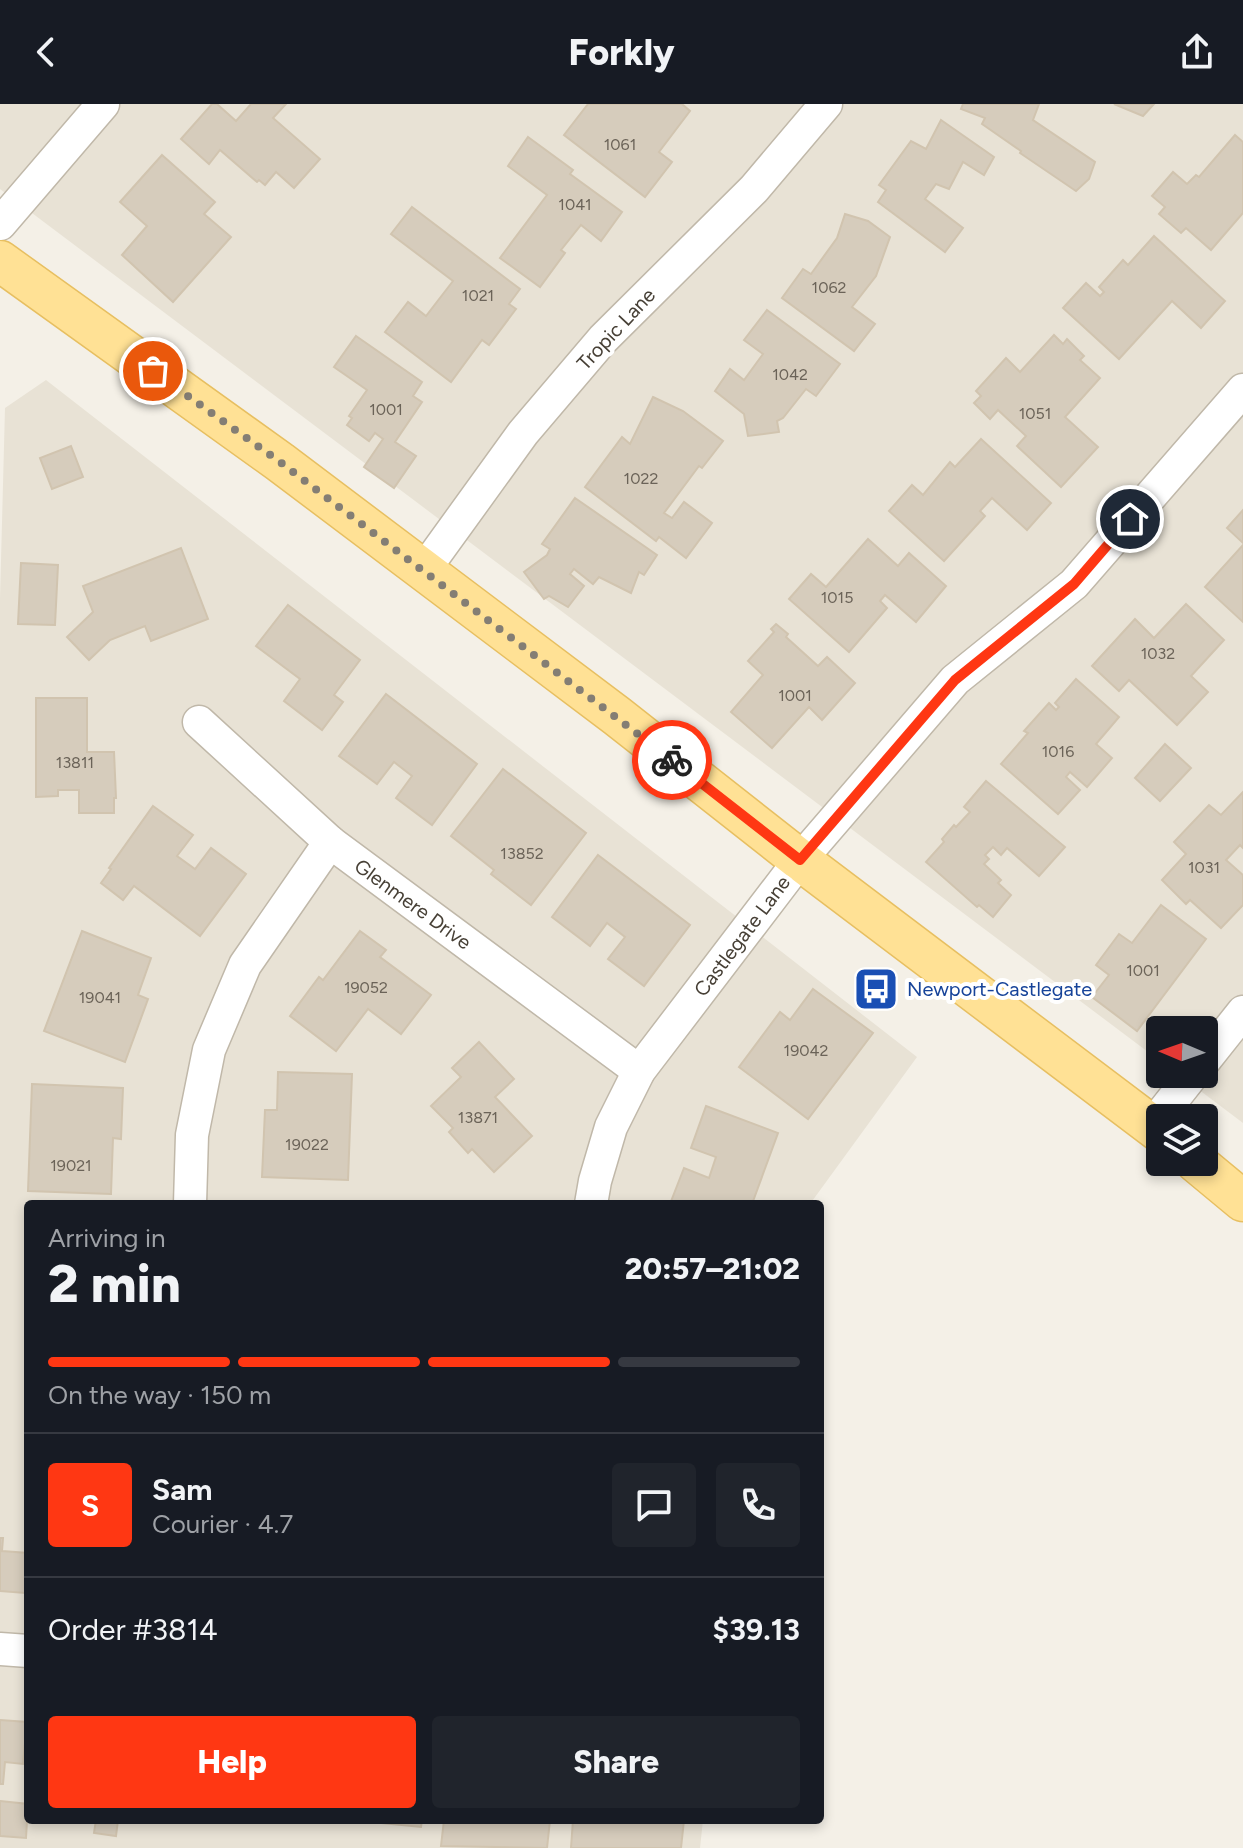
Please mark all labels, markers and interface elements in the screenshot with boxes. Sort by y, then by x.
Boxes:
icon: back [24,30,68,74]
icon: share [1175,30,1219,74]
text: Forkly [568,31,675,74]
house number: 1061 [604,135,636,154]
house number: 1041 [558,195,592,214]
house number: 1062 [812,278,846,297]
street label: Tropic Lane [572,283,660,375]
house number: 1021 [462,286,494,305]
pin [119,337,187,405]
icon: bag [131,349,175,393]
house number: 1042 [772,365,808,384]
house number: 1001 [369,400,403,419]
house number: 1051 [1019,404,1051,423]
house number: 1022 [624,469,658,488]
pin [1096,485,1164,553]
icon: home [1108,497,1152,541]
house number: 1015 [821,588,853,607]
house number: 1032 [1141,644,1175,663]
house number: 1001 [778,686,812,705]
courier [632,720,712,800]
icon: bike [650,738,694,782]
house number: 1016 [1042,742,1074,761]
house number: 13811 [56,753,94,772]
house number: 13852 [500,844,544,863]
street label: Glenmere Drive [350,854,476,954]
house number: 1031 [1188,858,1220,877]
street label: Castlegate Lane [689,871,795,1001]
house number: 1001 [1126,961,1160,980]
bus stop icon: Newport-Castlegate [852,965,900,1013]
place label: Newport-Castlegate [907,977,1092,1001]
house number: 19052 [344,978,388,997]
house number: 19041 [79,988,121,1007]
north arrow [1146,1016,1218,1088]
map controls [1146,1016,1218,1176]
house number: 19042 [784,1041,828,1060]
button: layers [1146,1104,1218,1176]
house number: 13871 [458,1108,498,1127]
house number: 19022 [285,1135,329,1154]
house number: 19021 [50,1156,92,1175]
text: Arriving in [48,1222,166,1254]
text: 20:57–21:02 [625,1250,800,1287]
text: 2 min [48,1253,181,1315]
text: On the way · 150 m [48,1379,271,1411]
button: chat [612,1463,696,1547]
button: phone [716,1463,800,1547]
text: Sam [152,1471,212,1508]
text: S [81,1487,99,1524]
text: Courier · 4.7 [152,1508,293,1540]
text: Order #3814 [48,1611,218,1648]
text: $39.13 [713,1611,800,1648]
button: Help [48,1716,416,1808]
button: Share [432,1716,800,1808]

